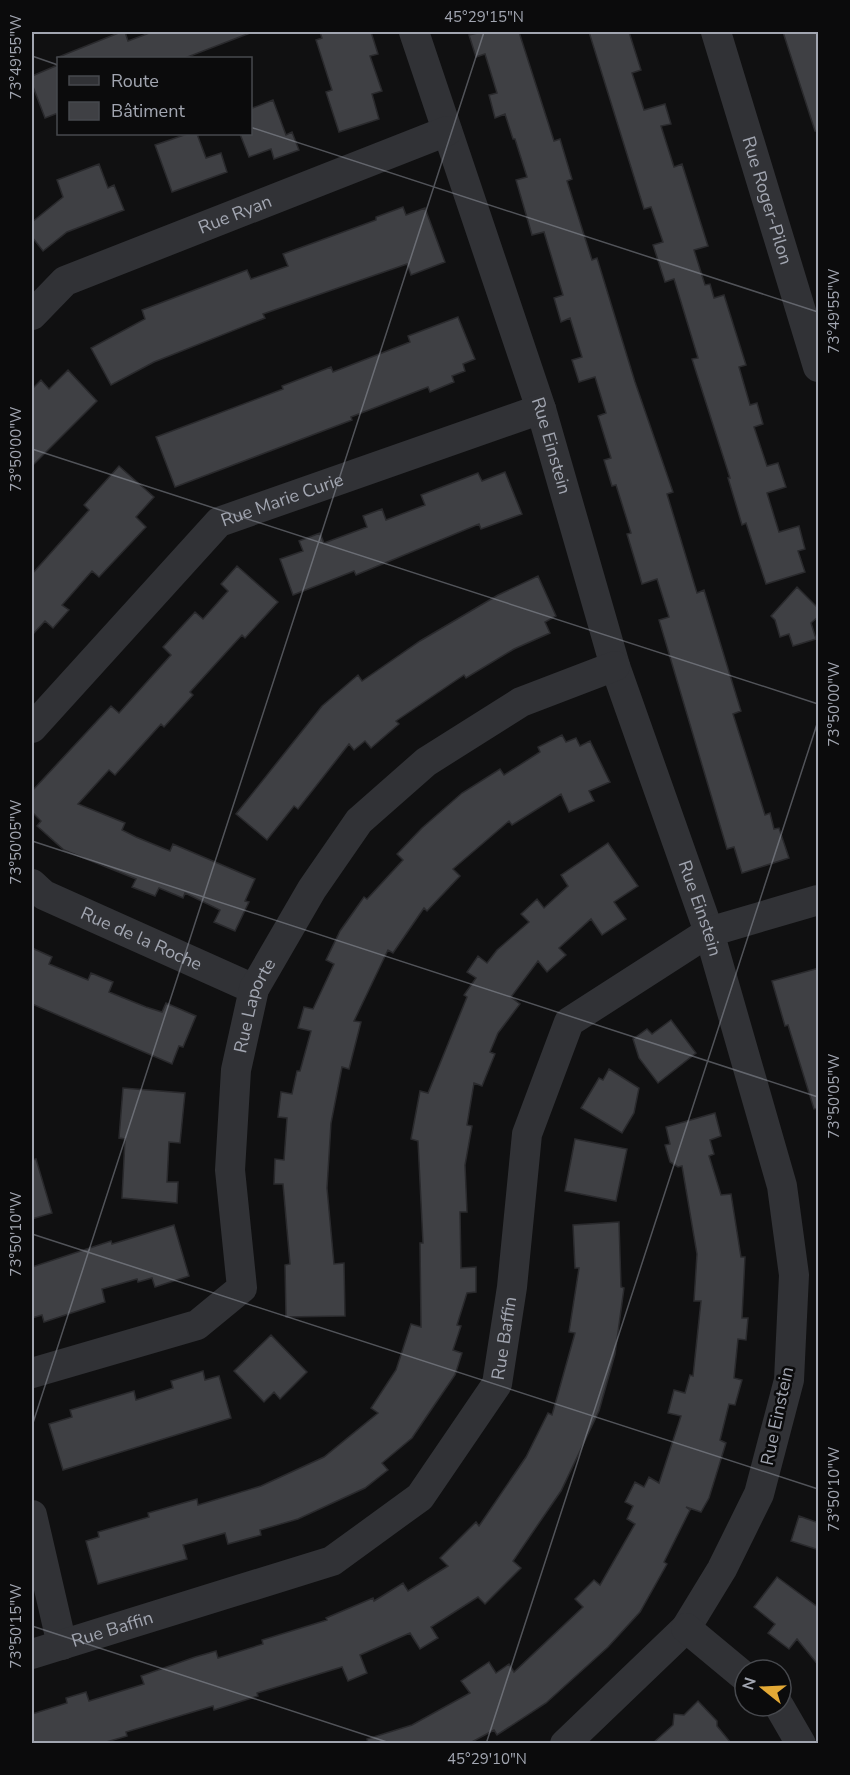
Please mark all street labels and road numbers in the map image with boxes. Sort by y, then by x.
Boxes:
street label: Rue Roger-Pilon [736,133,798,268]
street label: Rue Ryan [195,189,275,240]
street label: Rue Einstein [526,394,577,497]
street label: Rue Marie Curie [217,467,347,532]
street label: Rue Einstein [673,857,727,959]
street label: Rue de la Roche [77,901,206,976]
street label: Rue Laporte [228,954,281,1055]
street label: Rue Baffin [486,1295,522,1382]
street label: Rue Einstein [755,1365,799,1467]
street label: Rue Baffin [69,1605,156,1653]

